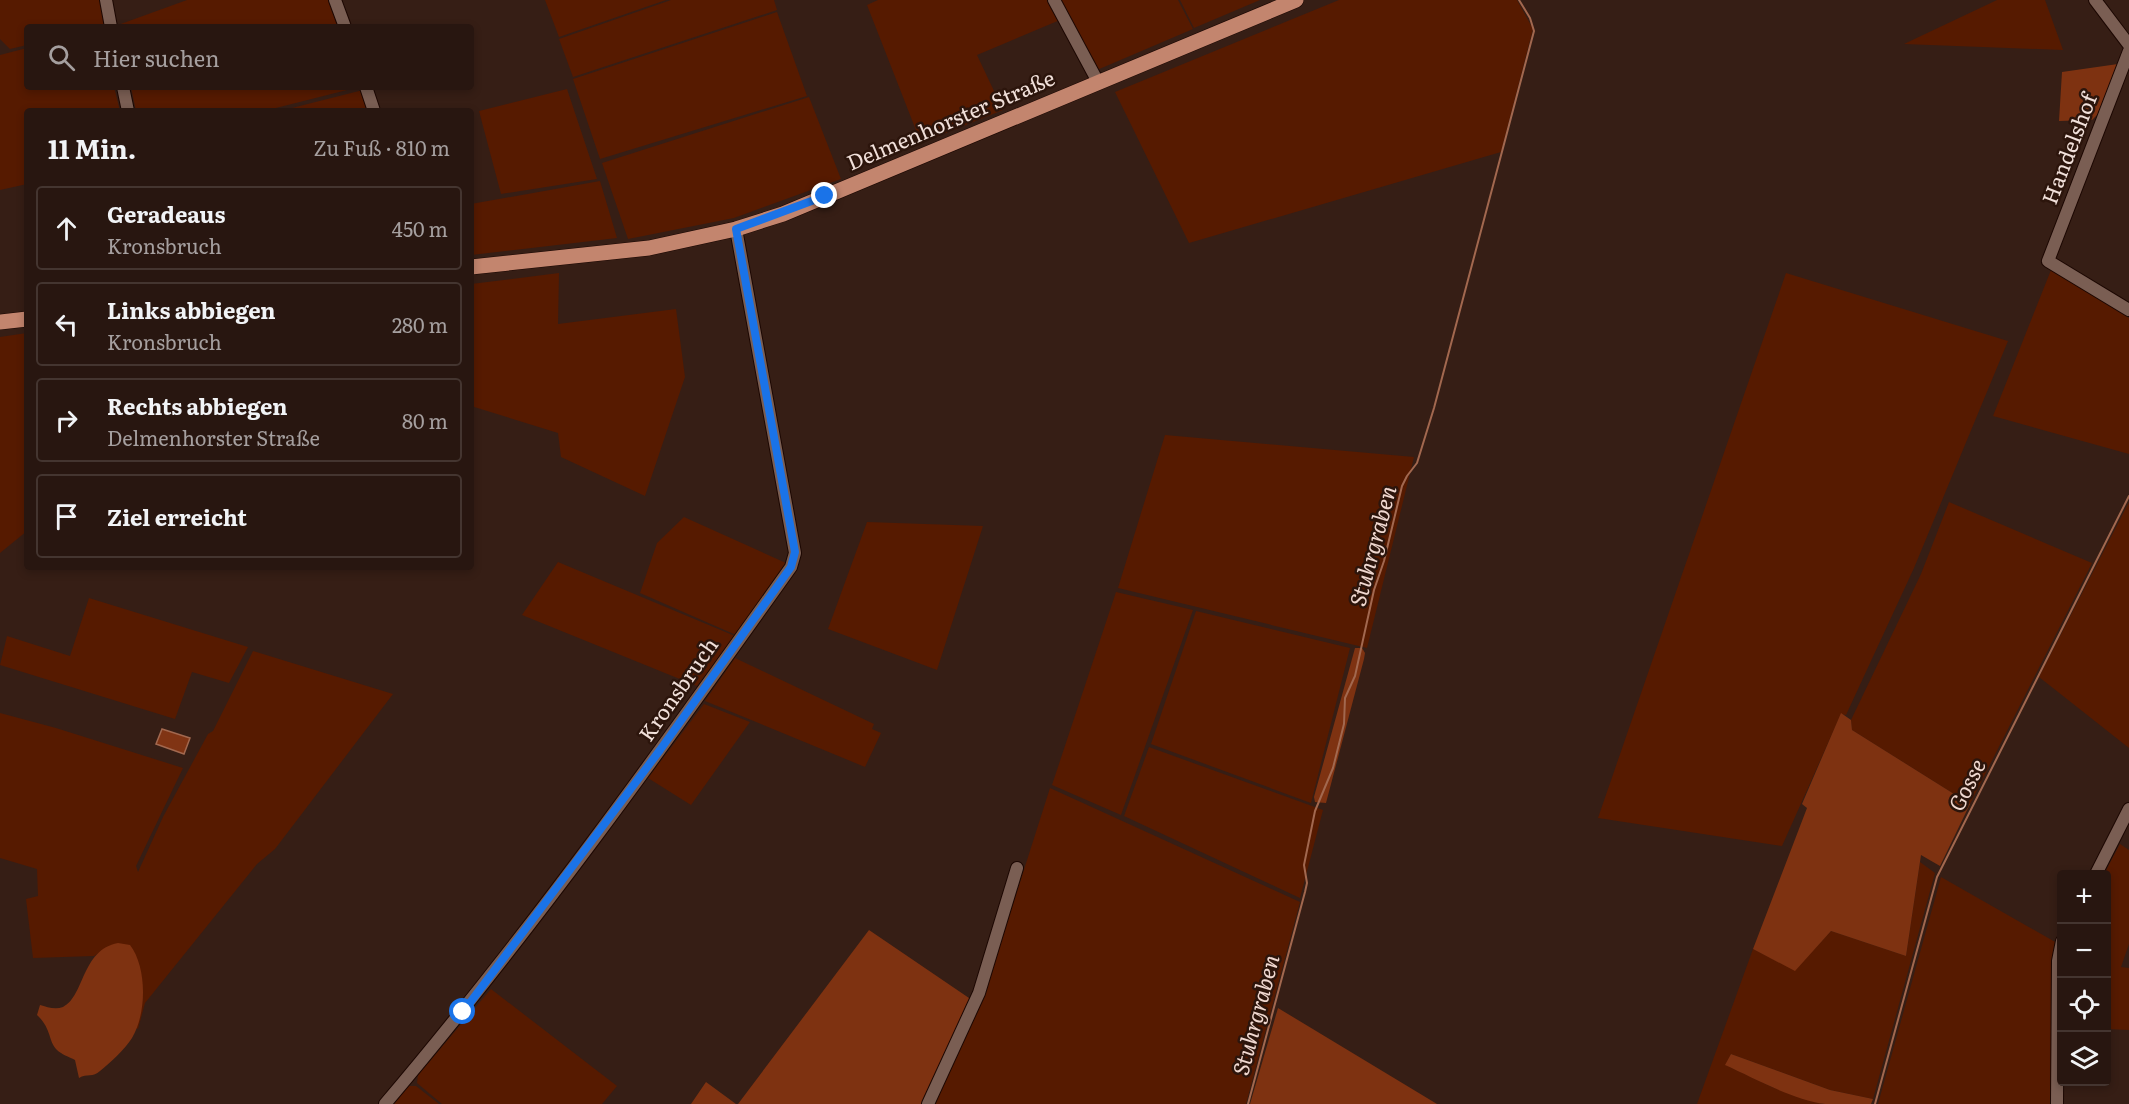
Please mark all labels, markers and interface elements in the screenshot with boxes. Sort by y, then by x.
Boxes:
search box [24,24,474,90]
icon: search [45,41,78,74]
text: Hier suchen [93,41,220,74]
street label: Delmenhorster Straße [841,61,1059,177]
street label: Handelshof [2032,86,2104,208]
text: 11 Min. [48,128,136,167]
text: Zu Fuß · 810 m [313,132,450,162]
route end [811,182,837,208]
text: Geradeaus [107,197,225,230]
icon: ahead [50,212,83,245]
text: 450 m [392,213,448,243]
text: Kronsbruch [107,230,222,260]
text: Links abbiegen [107,293,276,326]
icon: left [50,308,83,341]
text: 280 m [392,309,448,339]
text: Kronsbruch [107,326,222,356]
text: Rechts abbiegen [107,389,287,422]
icon: right [50,404,83,437]
text: 80 m [402,405,448,435]
text: Delmenhorster Straße [107,422,320,452]
water label: Stuhrgraben [1340,482,1403,610]
icon: arrive [50,500,83,533]
text: Ziel erreicht [107,500,247,533]
street label: Kronsbruch [630,630,724,747]
water label: Gosse [1938,752,1993,816]
map controls [2057,870,2111,1086]
button: + [2057,870,2111,924]
button: − [2057,924,2111,978]
water label: Stuhrgraben [1223,951,1286,1079]
button: locate [2057,978,2111,1032]
route start [449,998,475,1024]
button: layers [2057,1032,2111,1086]

